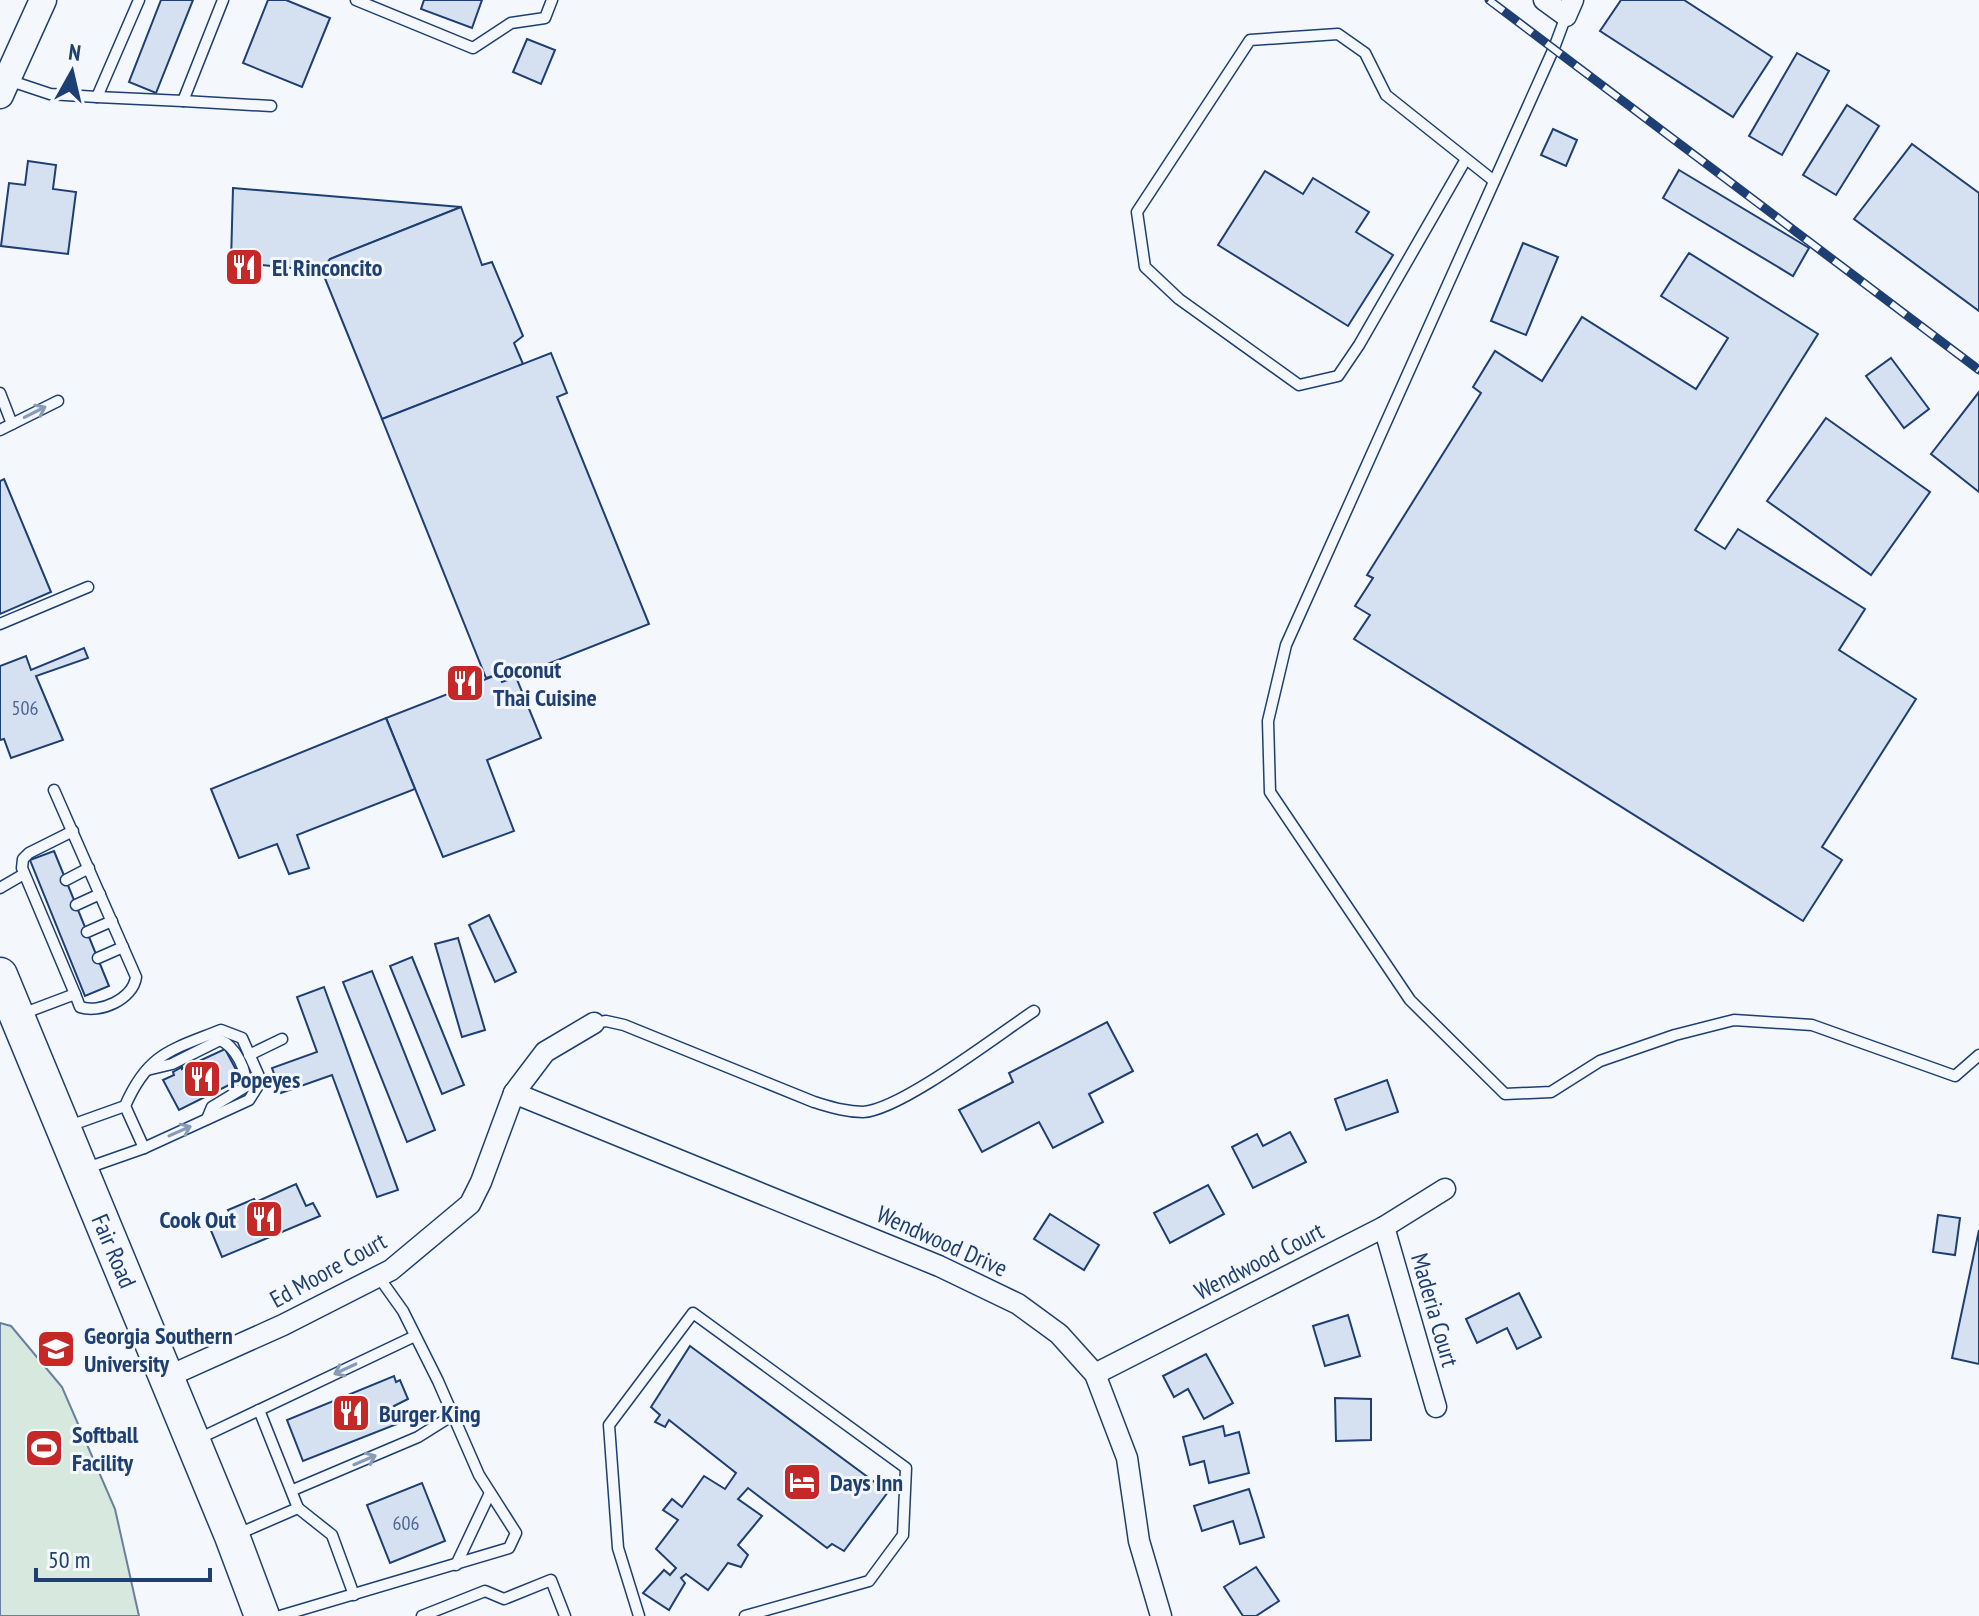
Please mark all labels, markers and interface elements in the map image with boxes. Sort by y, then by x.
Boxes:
north arrow [32,32,112,112]
text: N [67,38,83,67]
restaurant icon: El Rinconcito [223,246,265,288]
place label: El Rinconcito [272,252,383,283]
one-way arrow [23,404,47,420]
place label: Coconut Thai Cuisine [493,654,597,713]
restaurant icon: Coconut Thai Cuisine [444,662,486,704]
house number: 506 [12,695,39,721]
restaurant icon: Popeyes [181,1058,223,1100]
place label: Popeyes [230,1064,300,1095]
one-way arrow [167,1123,191,1138]
restaurant icon: Cook Out [243,1198,285,1240]
street label: Wendwood Drive [872,1198,1012,1284]
place label: Cook Out [159,1204,236,1235]
street label: Fair Road [85,1209,143,1293]
street label: Wendwood Court [1189,1215,1329,1307]
street label: Ed Moore Court [264,1225,392,1315]
street label: Maderia Court [1404,1250,1466,1371]
place label: Georgia Southern University [84,1320,233,1379]
school or university icon: Georgia Southern University [35,1328,77,1370]
one-way arrow [333,1362,357,1377]
restaurant icon: Burger King [330,1392,372,1434]
place label: Burger King [379,1398,481,1429]
place label: Softball Facility [72,1419,139,1478]
sports icon: Softball Facility [23,1427,65,1469]
one-way arrow [352,1451,377,1466]
hotel icon: Days Inn [781,1461,823,1503]
place label: Days Inn [830,1467,903,1498]
house number: 606 [393,1510,420,1536]
scale bar [36,1532,210,1582]
text: 50 m [48,1544,90,1575]

